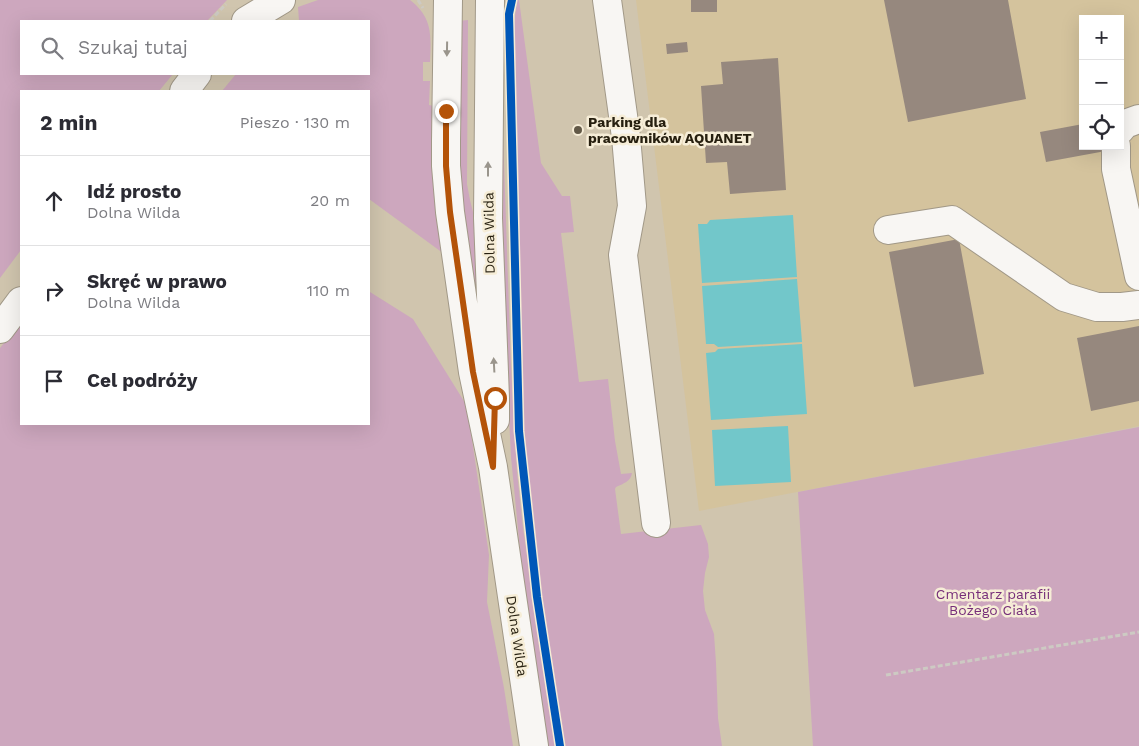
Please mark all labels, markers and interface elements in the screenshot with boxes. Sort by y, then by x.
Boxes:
map controls [1079,15,1124,150]
button: + [1079,15,1124,60]
search box [20,20,370,75]
icon: search [38,34,66,62]
text: Szukaj tutaj [78,36,188,59]
one-way arrow [443,41,451,57]
button: − [1079,60,1124,105]
route end [435,100,458,123]
button: locate [1079,105,1124,150]
text: 2 min [40,110,97,135]
text: Pieszo · 130 m [240,113,350,132]
place label: Parking dla pracowników AQUANET [588,114,752,146]
marker: Parking dla pracowników AQUANET [572,124,584,136]
one-way arrow [484,161,492,177]
text: Idź prosto [87,180,181,203]
icon: ahead [40,187,68,215]
text: 20 m [310,191,350,210]
street label: Dolna Wilda [480,192,498,274]
text: Dolna Wilda [87,203,180,222]
text: Skręć w prawo [87,270,227,293]
icon: right [40,277,68,305]
text: 110 m [307,281,350,300]
text: Dolna Wilda [87,293,180,312]
one-way arrow [489,357,497,373]
icon: arrive [40,367,68,395]
text: Cel podróży [87,369,197,392]
route start [484,387,507,410]
park label: Cmentarz parafii Bożego Ciała [936,586,1050,618]
street label: Dolna Wilda [503,594,531,678]

